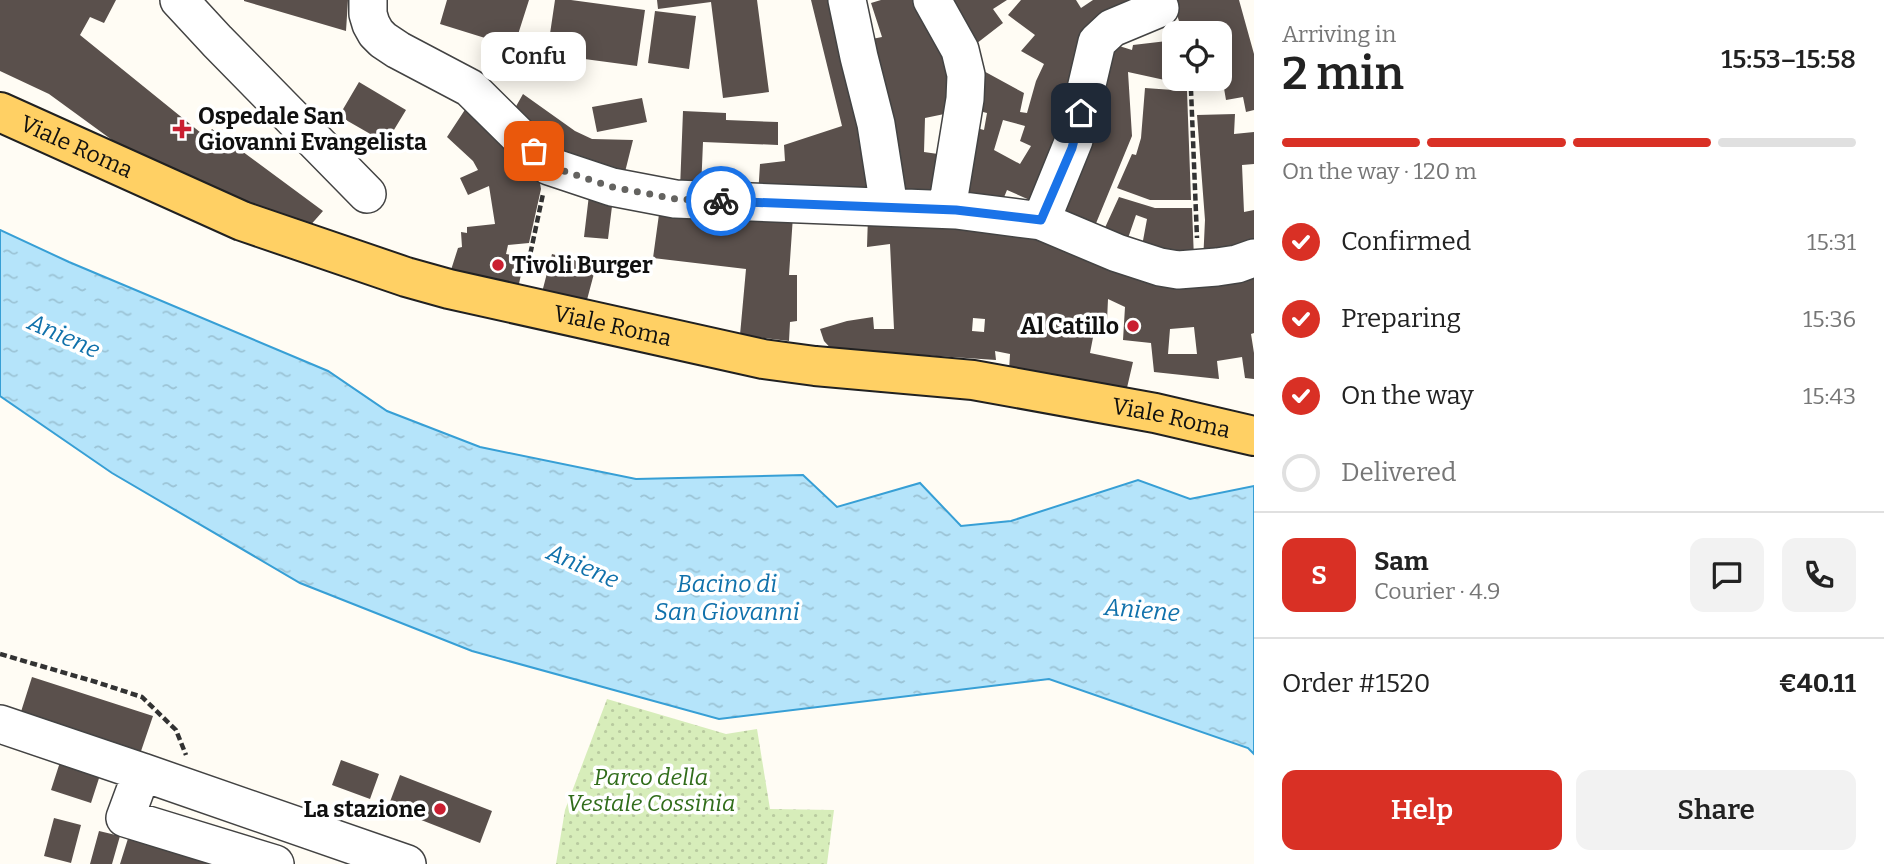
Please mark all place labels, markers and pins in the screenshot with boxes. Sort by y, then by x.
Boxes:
callout: Confu [482,32,586,81]
pin [1051,83,1111,143]
place label: Ospedale San Giovanni Evangelista [198,102,427,156]
marker: Ospedale San Giovanni Evangelista [172,119,192,139]
pin [504,121,564,181]
place label: Tivoli Burger [512,251,653,279]
marker: Tivoli Burger [490,257,506,273]
place label: Al Catillo [1020,312,1119,340]
marker: Al Catillo [1125,318,1141,334]
place label: La stazione [304,795,426,823]
marker: La stazione [432,801,448,817]

